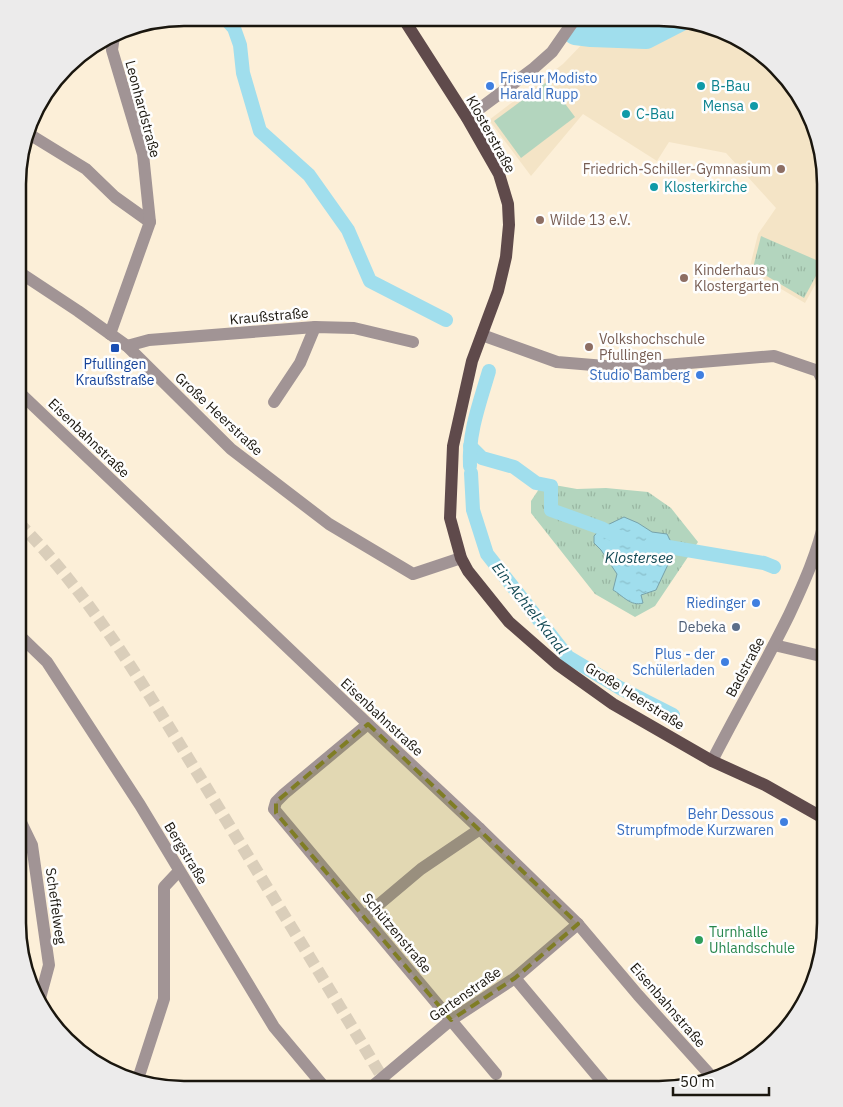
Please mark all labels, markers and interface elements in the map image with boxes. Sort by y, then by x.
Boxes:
street label: Leonhardstraße [121,58,165,160]
place label: Friseur Modisto Harald Rupp [500,69,597,103]
place label: B-Bau [711,77,750,95]
marker: Friseur Modisto Harald Rupp [484,80,496,92]
marker: B-Bau [695,80,707,92]
street label: Klosterstraße [462,92,520,176]
place label: Mensa [703,97,745,115]
marker: Mensa [748,100,760,112]
place label: C-Bau [636,105,675,123]
marker: C-Bau [620,108,632,120]
place label: Friedrich-Schiller-Gymnasium [583,160,771,178]
marker: Friedrich-Schiller-Gymnasium [775,163,787,175]
place label: Klosterkirche [664,178,748,196]
marker: Klosterkirche [648,181,660,193]
place label: Wilde 13 e.V. [550,211,631,229]
marker: Wilde 13 e.V. [534,214,546,226]
place label: Kinderhaus Klostergarten [694,261,779,295]
marker: Kinderhaus Klostergarten [678,272,690,284]
street label: Kraußstraße [229,304,309,328]
place label: Volkshochschule Pfullingen [599,330,705,364]
marker: Volkshochschule Pfullingen [583,341,595,353]
marker: Pfullingen Kraußstraße [109,342,121,354]
place label: Pfullingen Kraußstraße [75,355,155,389]
place label: Studio Bamberg [589,366,691,384]
street label: Große Heerstraße [171,369,267,460]
marker: Studio Bamberg [694,369,706,381]
street label: Eisenbahnstraße [44,395,134,482]
water label: Klostersee [605,548,674,567]
water label: Ein-Achtel-Kanal [488,558,572,658]
place label: Riedinger [686,594,746,612]
marker: Riedinger [750,597,762,609]
place label: Debeka [678,618,727,636]
marker: Debeka [730,621,742,633]
street label: Badstraße [722,634,768,700]
place label: Plus - der Schülerladen [632,645,715,679]
marker: Plus - der Schülerladen [719,656,731,668]
street label: Große Heerstraße [582,658,688,734]
street label: Eisenbahnstraße [337,674,427,760]
place label: Behr Dessous Strumpfmode Kurzwaren [617,805,774,839]
marker: Behr Dessous Strumpfmode Kurzwaren [778,816,790,828]
street label: Bergstraße [160,818,212,888]
street label: Scheffelweg [42,867,70,946]
street label: Schützenstraße [358,889,436,977]
place label: Turnhalle Uhlandschule [709,923,795,957]
marker: Turnhalle Uhlandschule [693,934,705,946]
street label: Eisenbahnstraße [626,959,710,1051]
street label: Gartenstraße [426,962,505,1025]
scale bar [673,1064,769,1096]
text: 50 m [680,1072,715,1091]

